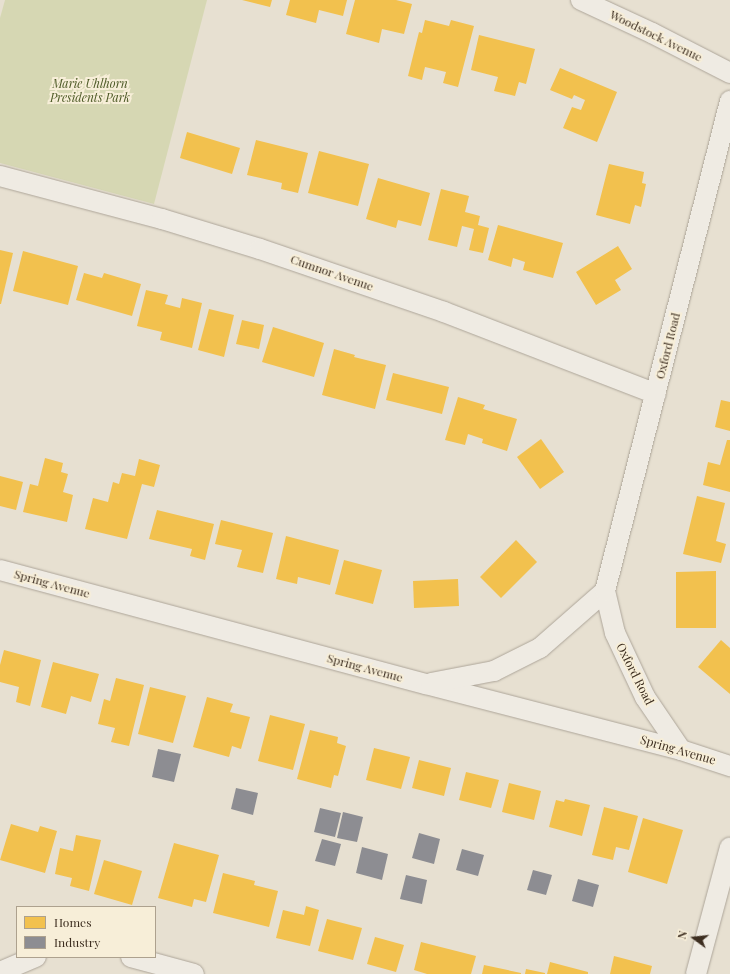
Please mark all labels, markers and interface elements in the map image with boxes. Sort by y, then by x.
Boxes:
street label: Woodstock Avenue [607,7,705,65]
park label: Marie Uhlhorn Presidents Park [50,77,130,105]
street label: Cumnor Avenue [288,252,376,294]
street label: Oxford Road [653,311,683,381]
street label: Spring Avenue [12,567,92,601]
street label: Oxford Road [613,641,657,707]
street label: Spring Avenue [325,651,405,685]
street label: Spring Avenue [638,732,718,768]
legend [16,906,156,958]
text: Homes [54,914,92,930]
north arrow [674,918,714,958]
text: N [674,929,690,941]
text: Industry [54,934,100,950]

